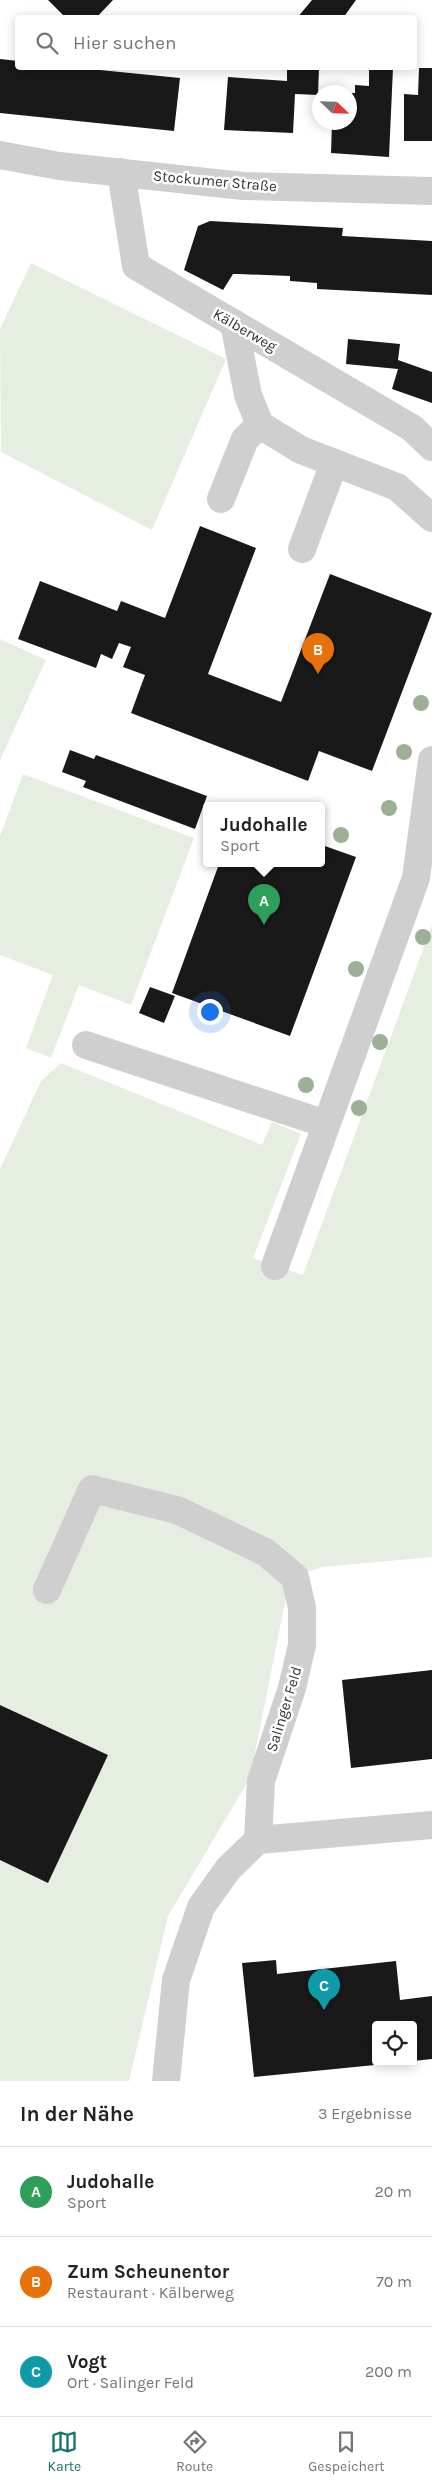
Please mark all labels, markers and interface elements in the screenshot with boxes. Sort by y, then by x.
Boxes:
search box [15,15,417,70]
icon: search [33,29,61,57]
text: Hier suchen [73,32,176,54]
north arrow [312,85,357,130]
street label: Stockumer Straße [152,167,278,195]
street label: Kälberweg [210,305,281,356]
pin: B [302,633,334,674]
popup [203,802,325,867]
text: Judohalle [220,814,308,836]
text: Sport [220,836,260,855]
pin: A [248,884,280,925]
your location [197,999,223,1025]
street label: Salinger Feld [262,1664,306,1754]
pin: C [308,1969,340,2010]
map controls [372,2021,417,2066]
button: locate [372,2021,417,2066]
text: In der Nähe [20,2102,134,2126]
text: 3 Ergebnisse [318,2104,412,2123]
text: Judohalle [67,2171,154,2193]
text: A [31,2182,41,2201]
text: 20 m [374,2182,412,2201]
text: Sport [67,2193,107,2212]
text: Zum Scheunentor [67,2261,229,2283]
text: B [31,2272,41,2291]
text: 70 m [376,2272,412,2291]
text: Restaurant · Kälberweg [67,2283,234,2302]
text: Vogt [67,2351,107,2373]
text: C [31,2362,41,2381]
text: 200 m [365,2362,412,2381]
text: Ort · Salinger Feld [67,2373,194,2392]
tab: Karte [47,2428,81,2475]
tab: Route [176,2428,213,2475]
tab: Gespeichert [308,2428,385,2475]

